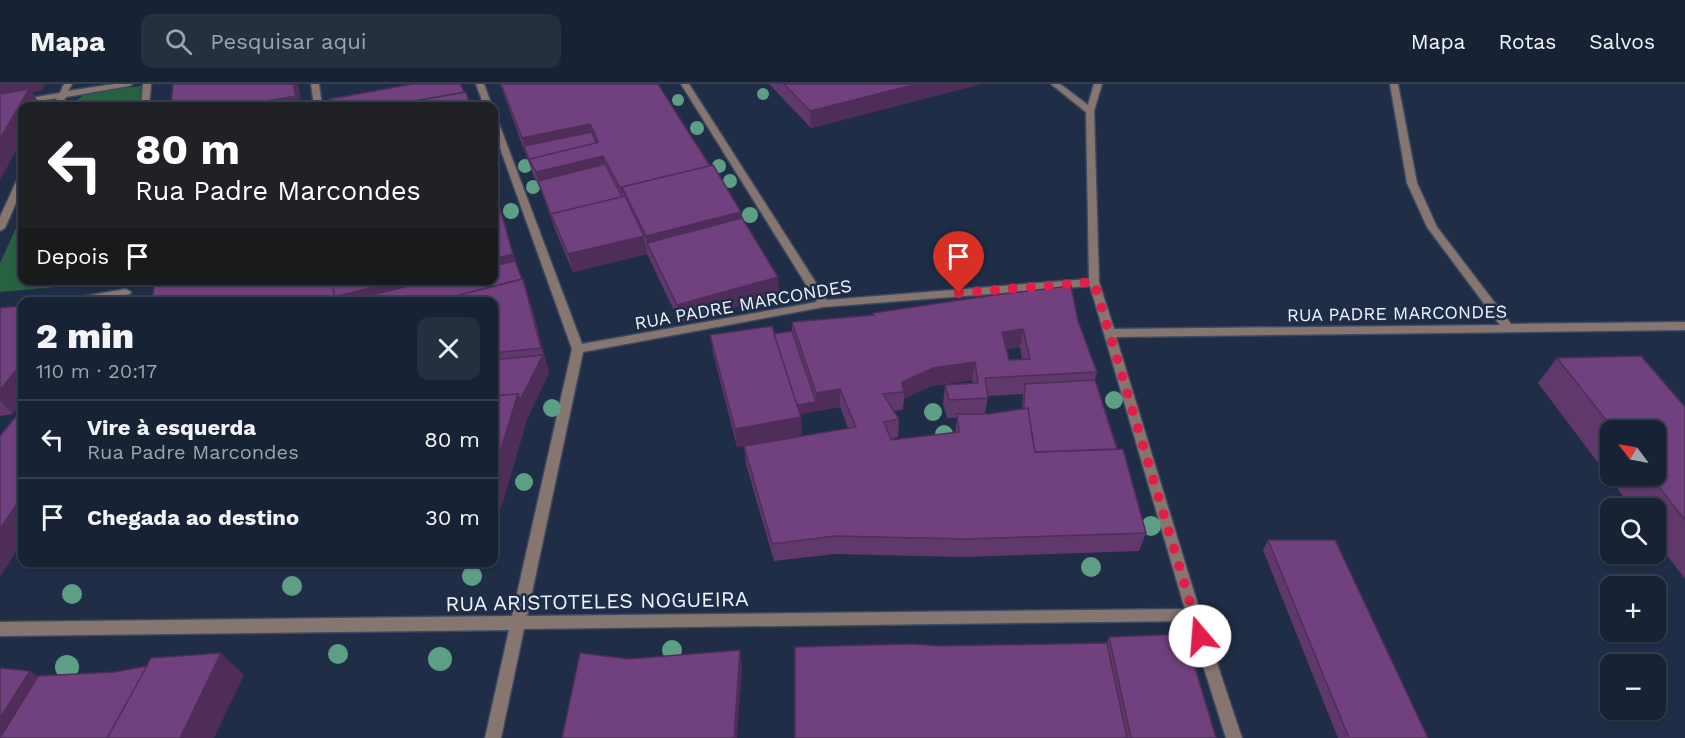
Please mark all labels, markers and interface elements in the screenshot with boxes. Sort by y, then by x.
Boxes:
search box [141,14,561,68]
text: Mapa [30,25,105,58]
icon: search [162,25,195,58]
text: Pesquisar aqui [210,29,367,54]
text: Mapa [1411,29,1465,54]
text: Rotas [1498,29,1556,54]
text: Salvos [1589,29,1655,54]
text: 80 m [135,125,240,174]
icon: left [36,126,114,204]
text: Rua Padre Marcondes [135,175,421,207]
pin [933,231,984,293]
icon: arrive [121,240,154,273]
icon: arrive [942,240,975,273]
text: Depois [36,244,109,269]
street label: RUA PADRE MARCONDES [633,275,853,333]
street label: RUA PADRE MARCONDES [1287,301,1507,325]
text: 2 min [36,315,134,357]
button: close [417,317,480,380]
text: 110 m · 20:17 [36,359,157,383]
text: Vire à esquerda [87,415,256,440]
north arrow [1600,420,1666,486]
map controls [1600,420,1666,720]
icon: left [36,423,69,456]
text: 80 m [424,427,480,452]
text: Rua Padre Marcondes [87,440,299,464]
button: search [1600,498,1666,564]
icon: arrive [36,501,69,534]
text: Chegada ao destino [87,505,299,530]
text: 30 m [425,505,480,530]
button: + [1600,576,1666,642]
street label: RUA ARISTOTELES NOGUEIRA [445,586,749,616]
position arrow [1168,604,1232,668]
button: − [1600,654,1666,720]

